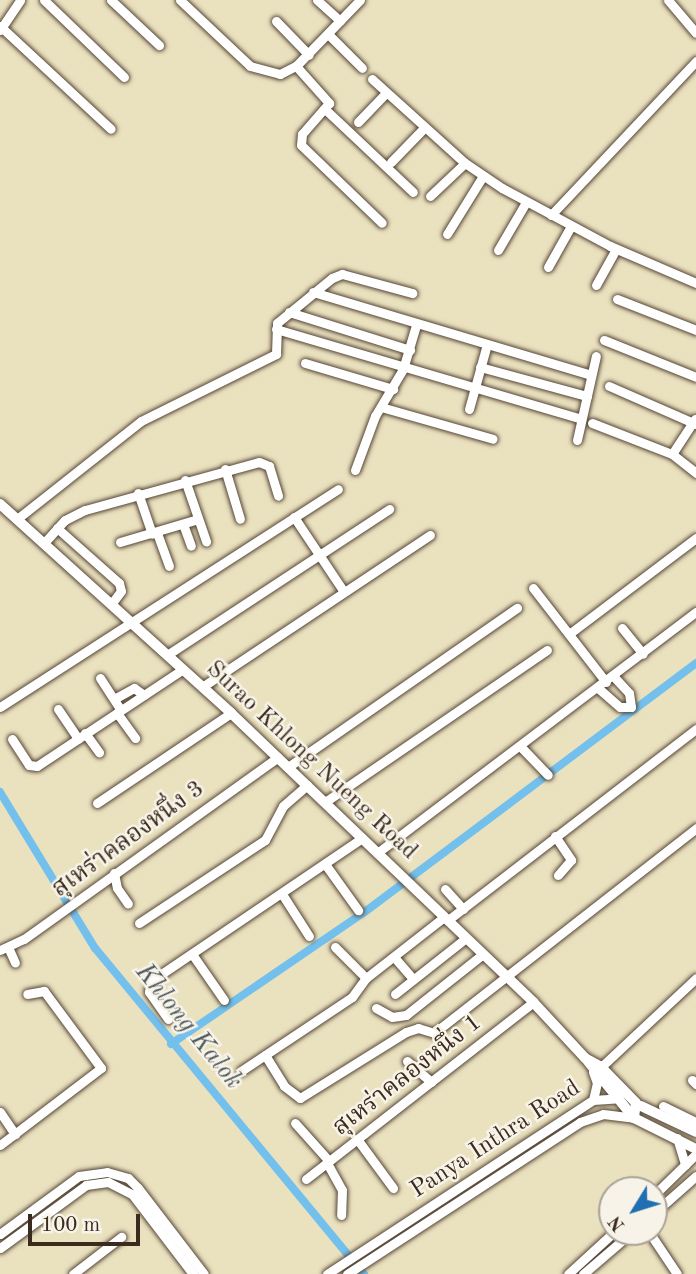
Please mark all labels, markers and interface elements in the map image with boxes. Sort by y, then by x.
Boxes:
street label: Surao Khlong Nueng Road [199,655,423,867]
street label: สุเหร่าคลองหนึ่ง 3 [47,775,211,905]
water label: Khlong Kalok [128,958,248,1096]
street label: สุเหร่าคลองหนึ่ง 1 [328,1009,488,1143]
street label: Panya Inthra Road [406,1074,586,1206]
north arrow [598,1176,668,1246]
scale bar [32,1200,144,1244]
text: N [606,1211,630,1235]
text: 100 m [41,1215,100,1236]

